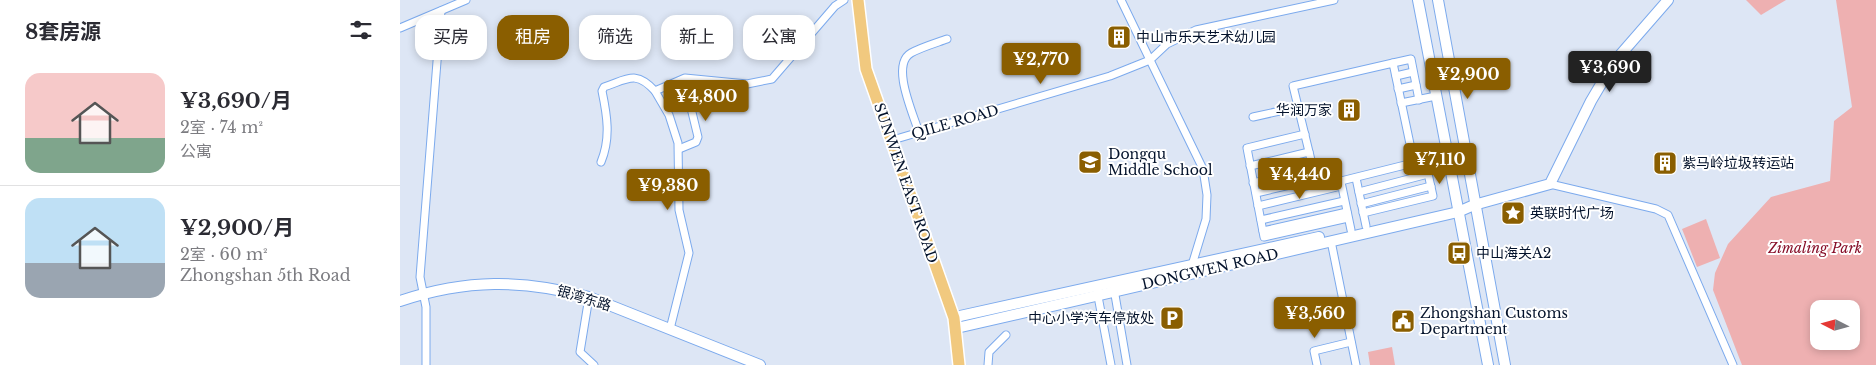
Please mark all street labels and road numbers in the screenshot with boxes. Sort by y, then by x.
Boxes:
street label: SUNWEN EAST ROAD [870,100,942,266]
street label: QILE ROAD [909,101,1001,143]
street label: DONGWEN ROAD [1140,244,1280,294]
street label: 银湾东路 [555,281,613,315]

